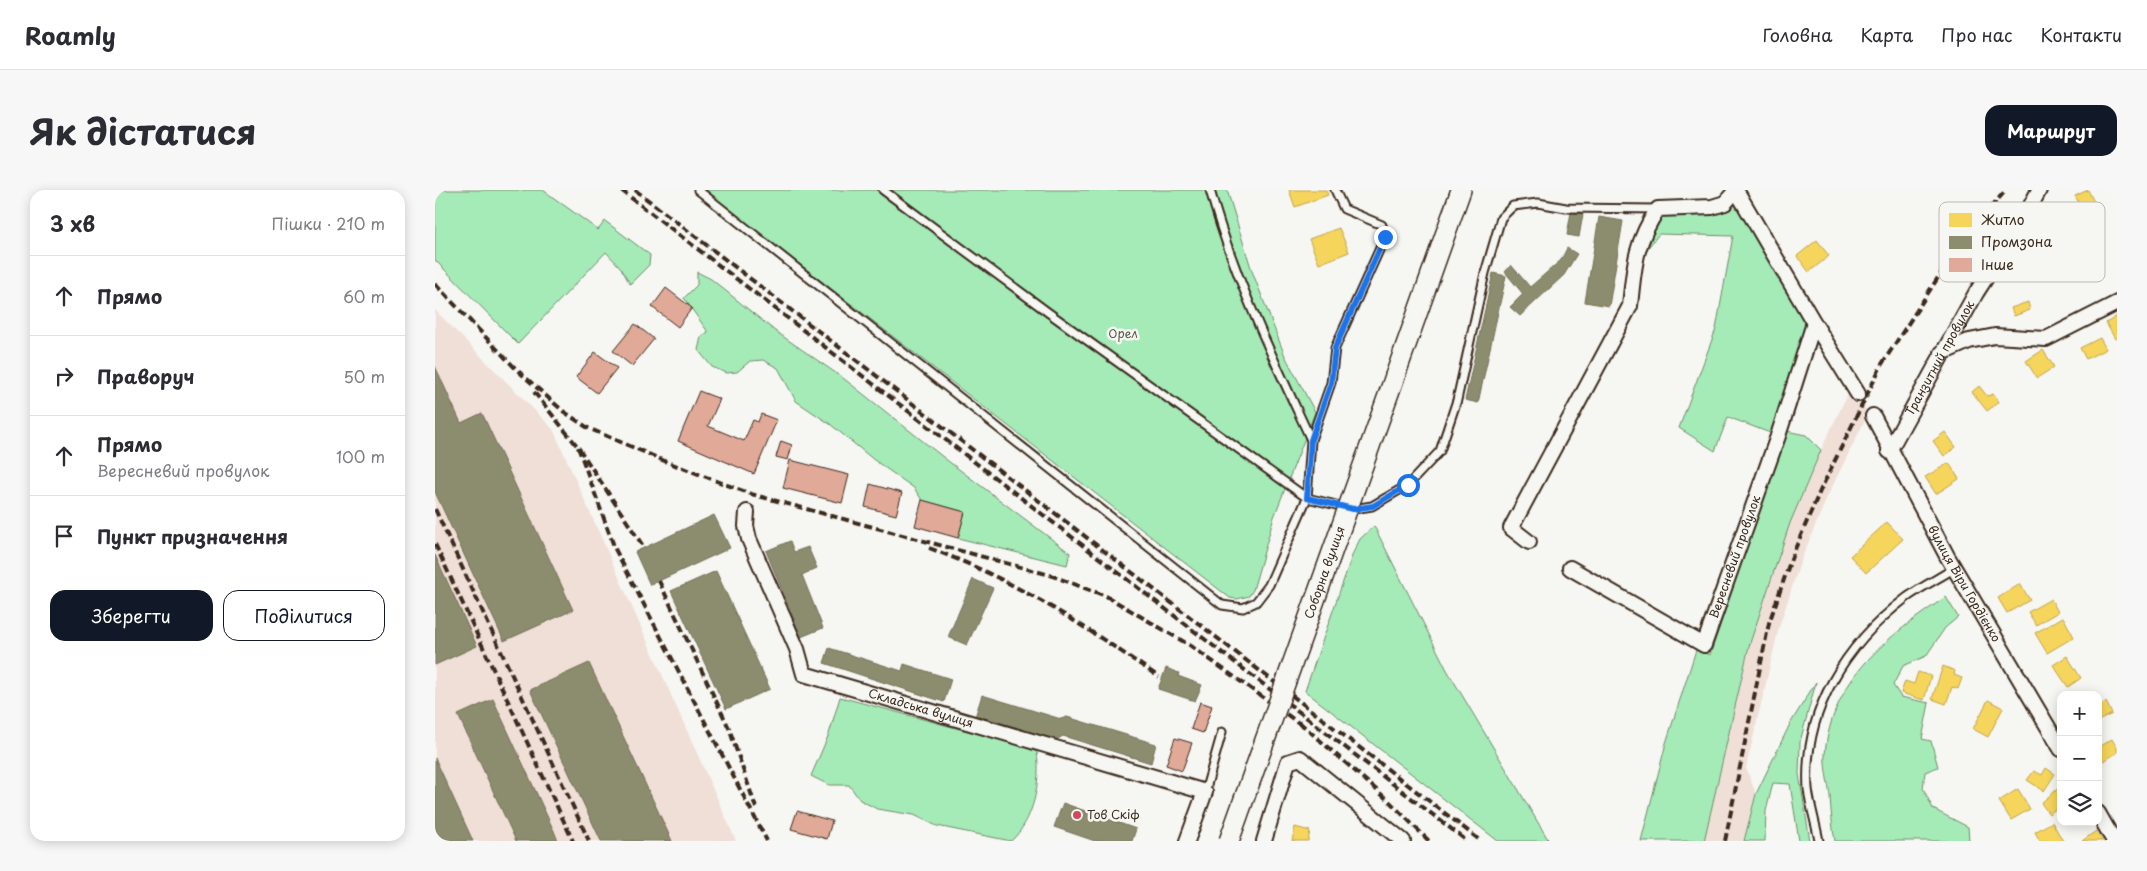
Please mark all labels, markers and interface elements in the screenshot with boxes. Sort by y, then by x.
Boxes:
text: Roamly [25,17,116,53]
text: Головна [1762,21,1832,48]
text: Карта [1860,21,1913,48]
text: Про нас [1941,21,2013,48]
text: Контакти [2041,21,2122,48]
text: Як дістатися [30,104,256,157]
button: Маршрут [1985,105,2117,156]
legend [1939,202,2105,282]
text: 3 хв [50,207,95,239]
text: Житло [1981,209,2025,230]
text: Пішки · 210 m [272,211,385,235]
route end [1374,226,1397,249]
text: Промзона [1981,231,2052,252]
text: Інше [1981,254,2014,275]
icon: ahead [50,282,78,310]
text: Прямо [97,282,162,310]
text: 60 m [343,284,385,308]
street label: Транзитний провулок [1900,296,1979,418]
park label: Орел [1108,324,1138,342]
icon: right [50,362,78,390]
text: Праворуч [97,362,194,390]
text: 50 m [344,364,385,388]
text: Прямо [97,430,162,458]
icon: ahead [50,442,78,470]
text: 100 m [336,444,385,468]
text: Вересневий провулок [97,458,270,482]
route start [1397,474,1420,497]
street label: Вересневий провулок [1704,492,1765,621]
icon: arrive [50,522,78,550]
text: Пункт призначення [97,522,288,550]
street label: вулиця Віри Гордієнко [1924,522,2006,645]
street label: Соборна вулиця [1299,524,1349,621]
button: Зберегти [50,590,213,641]
button: Поділитися [223,590,385,641]
street label: Складська вулиця [866,683,976,731]
map controls [2057,691,2102,826]
button: + [2057,691,2102,736]
button: − [2057,736,2102,781]
button: layers [2057,781,2102,826]
place label: Тов Скіф [1087,805,1140,823]
marker: Тов Скіф [1071,809,1083,821]

